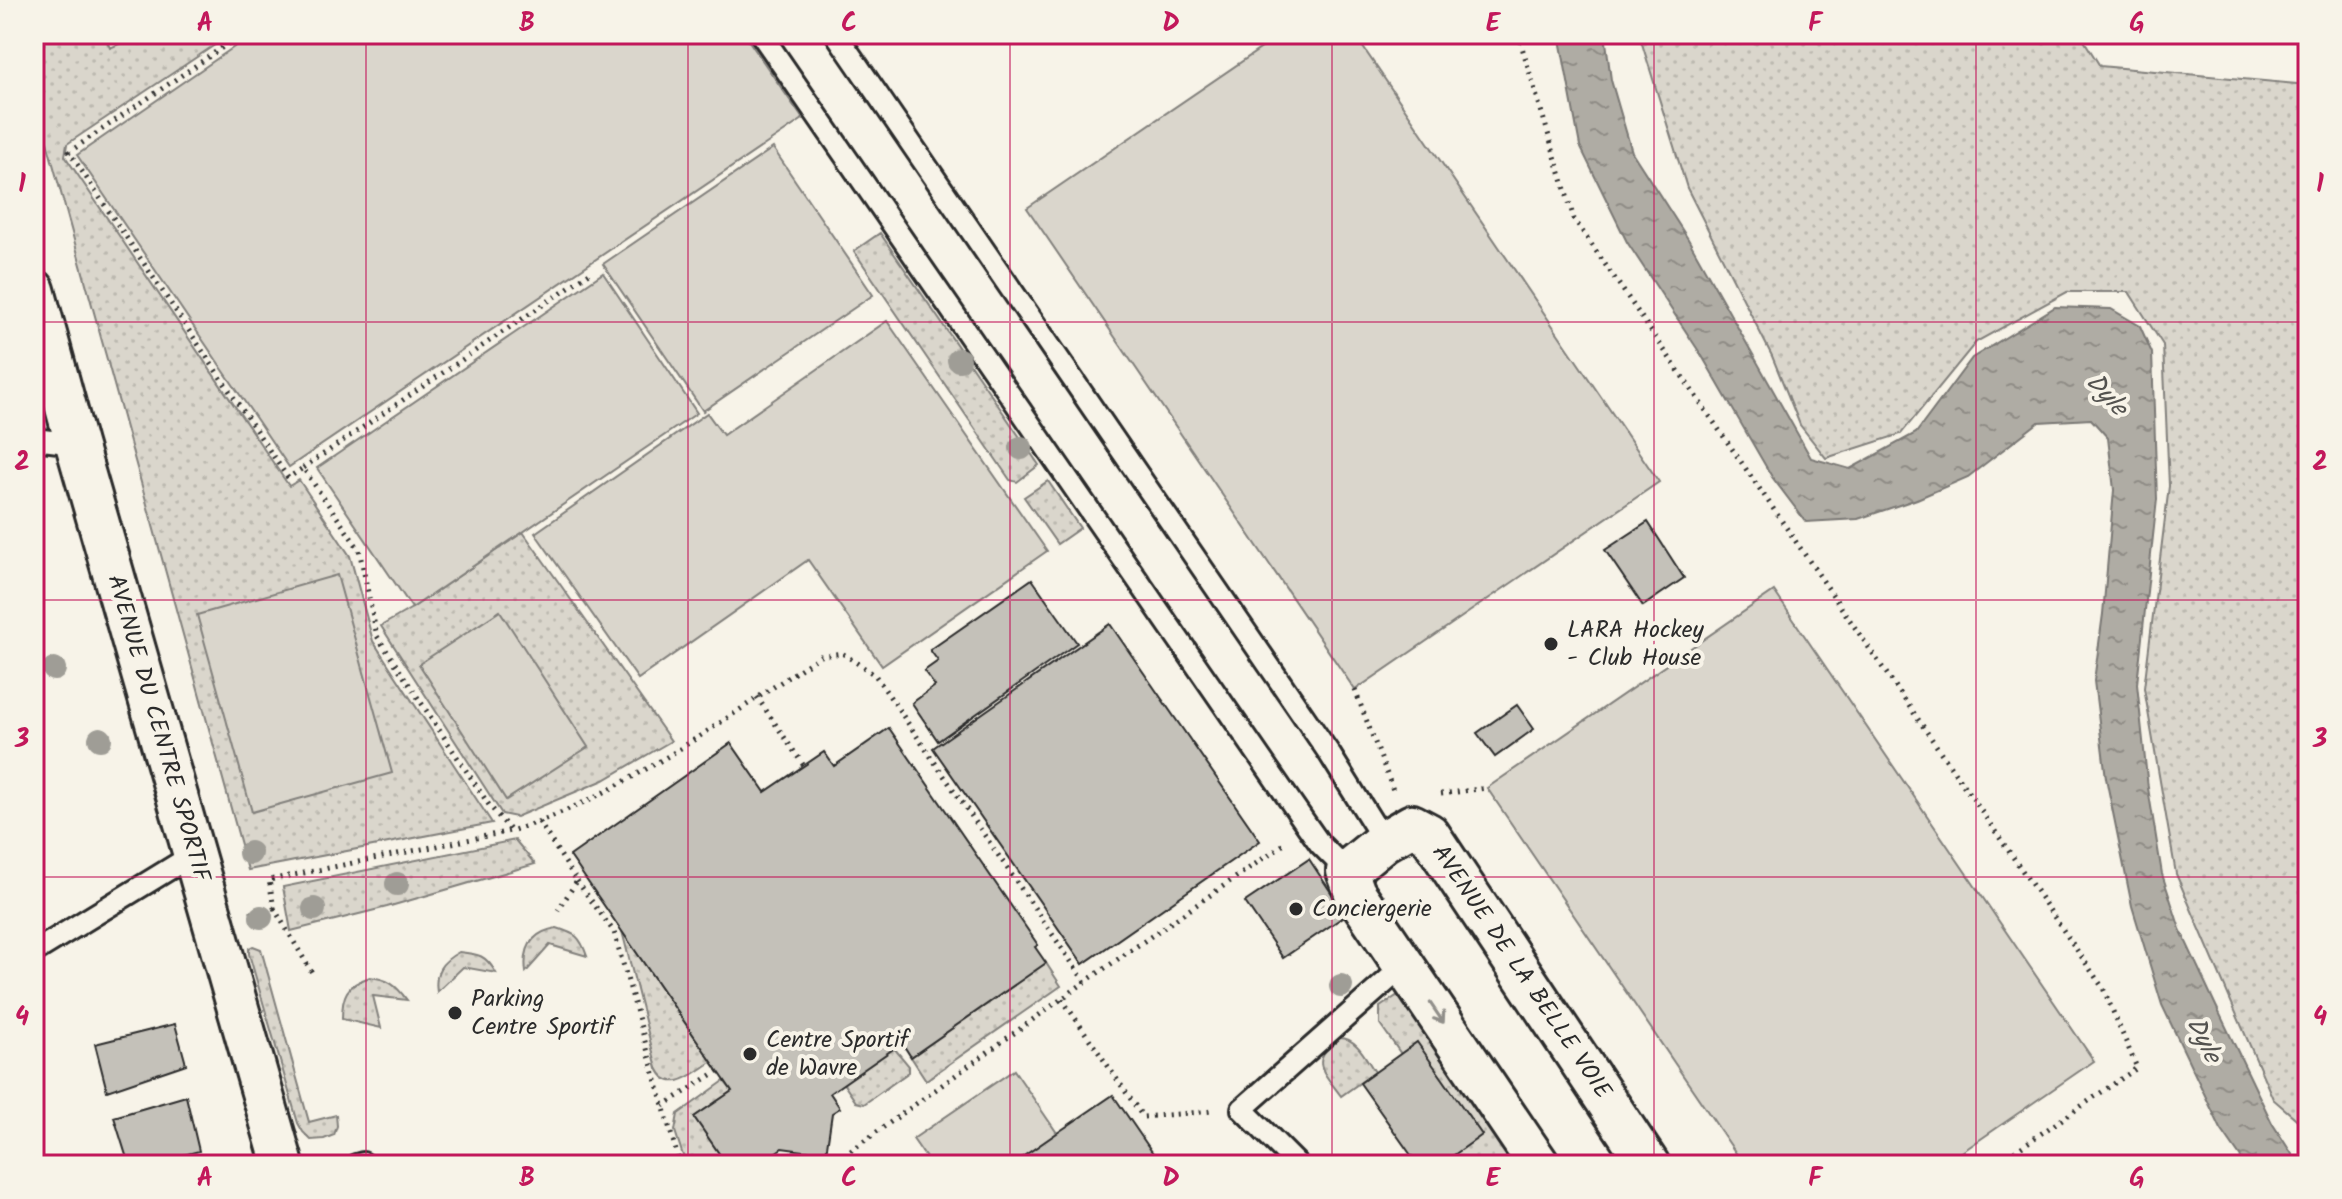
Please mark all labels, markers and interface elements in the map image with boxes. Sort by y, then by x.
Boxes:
text: A [197,3,213,45]
text: B [519,3,535,45]
text: C [841,3,857,45]
text: D [1162,3,1180,45]
text: E [1486,3,1502,45]
text: F [1808,3,1824,45]
text: G [2129,3,2145,45]
text: 1 [18,164,26,206]
text: 1 [2316,164,2324,206]
water label: Dyle [2075,363,2139,428]
text: 2 [14,442,30,484]
text: 2 [2312,442,2328,484]
street label: AVENUE DU CENTRE SPORTIF [95,570,221,888]
place label: LARA Hockey - Club House [1567,611,1705,678]
marker: LARA Hockey - Club House [1542,635,1560,653]
text: 3 [14,719,29,761]
text: 3 [2312,719,2327,761]
street label: AVENUE DE LA BELLE VOIE [1421,837,1622,1108]
place label: Conciergerie [1312,890,1432,929]
marker: Conciergerie [1287,900,1305,918]
place label: Parking Centre Sportif [471,980,617,1047]
text: 4 [15,997,29,1039]
text: 4 [2313,997,2327,1039]
one-way arrow [1429,1002,1445,1024]
marker: Parking Centre Sportif [446,1004,464,1022]
water label: Dyle [2174,1010,2233,1072]
place label: Centre Sportif de Wavre [766,1021,912,1088]
marker: Centre Sportif de Wavre [741,1045,759,1063]
text: A [197,1158,213,1199]
text: B [519,1158,535,1199]
text: C [841,1158,857,1199]
text: D [1162,1158,1180,1199]
text: E [1486,1158,1502,1199]
text: F [1808,1158,1824,1199]
text: G [2129,1158,2145,1199]

